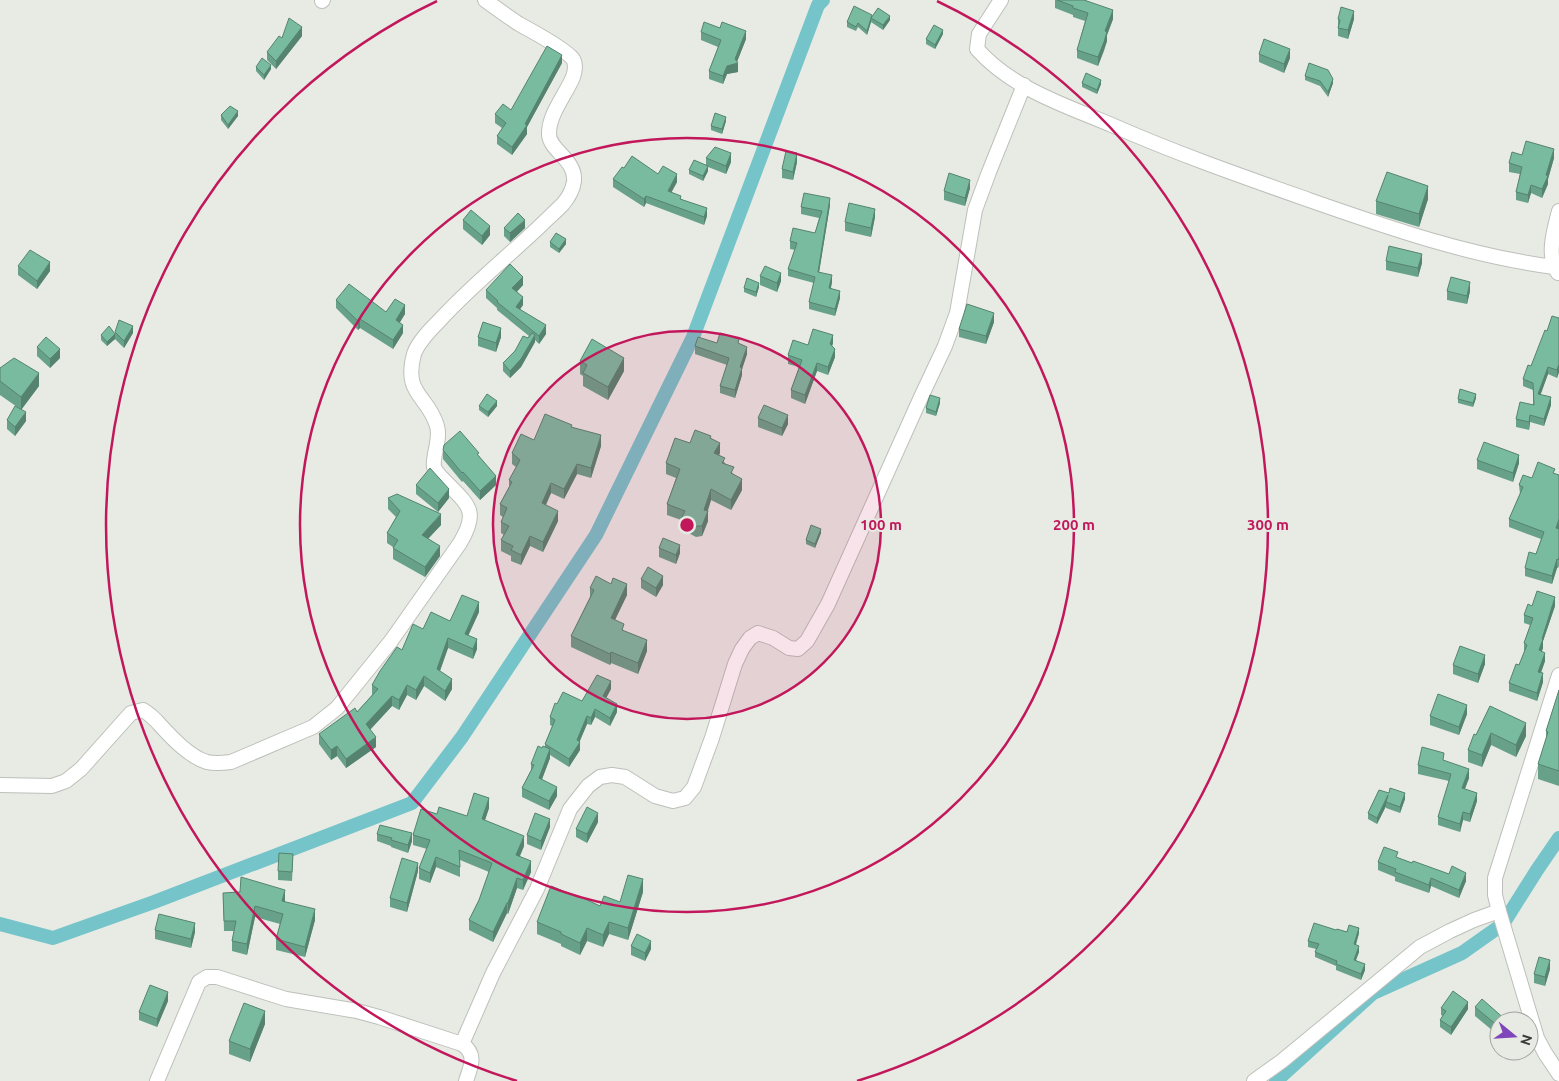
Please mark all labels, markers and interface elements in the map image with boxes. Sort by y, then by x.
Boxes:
centre of rings [678,516,696,534]
text: 100 m [860,516,902,533]
text: 200 m [1053,516,1095,533]
text: 300 m [1247,516,1289,533]
north arrow [1489,1011,1539,1061]
text: N [1517,1033,1536,1047]

